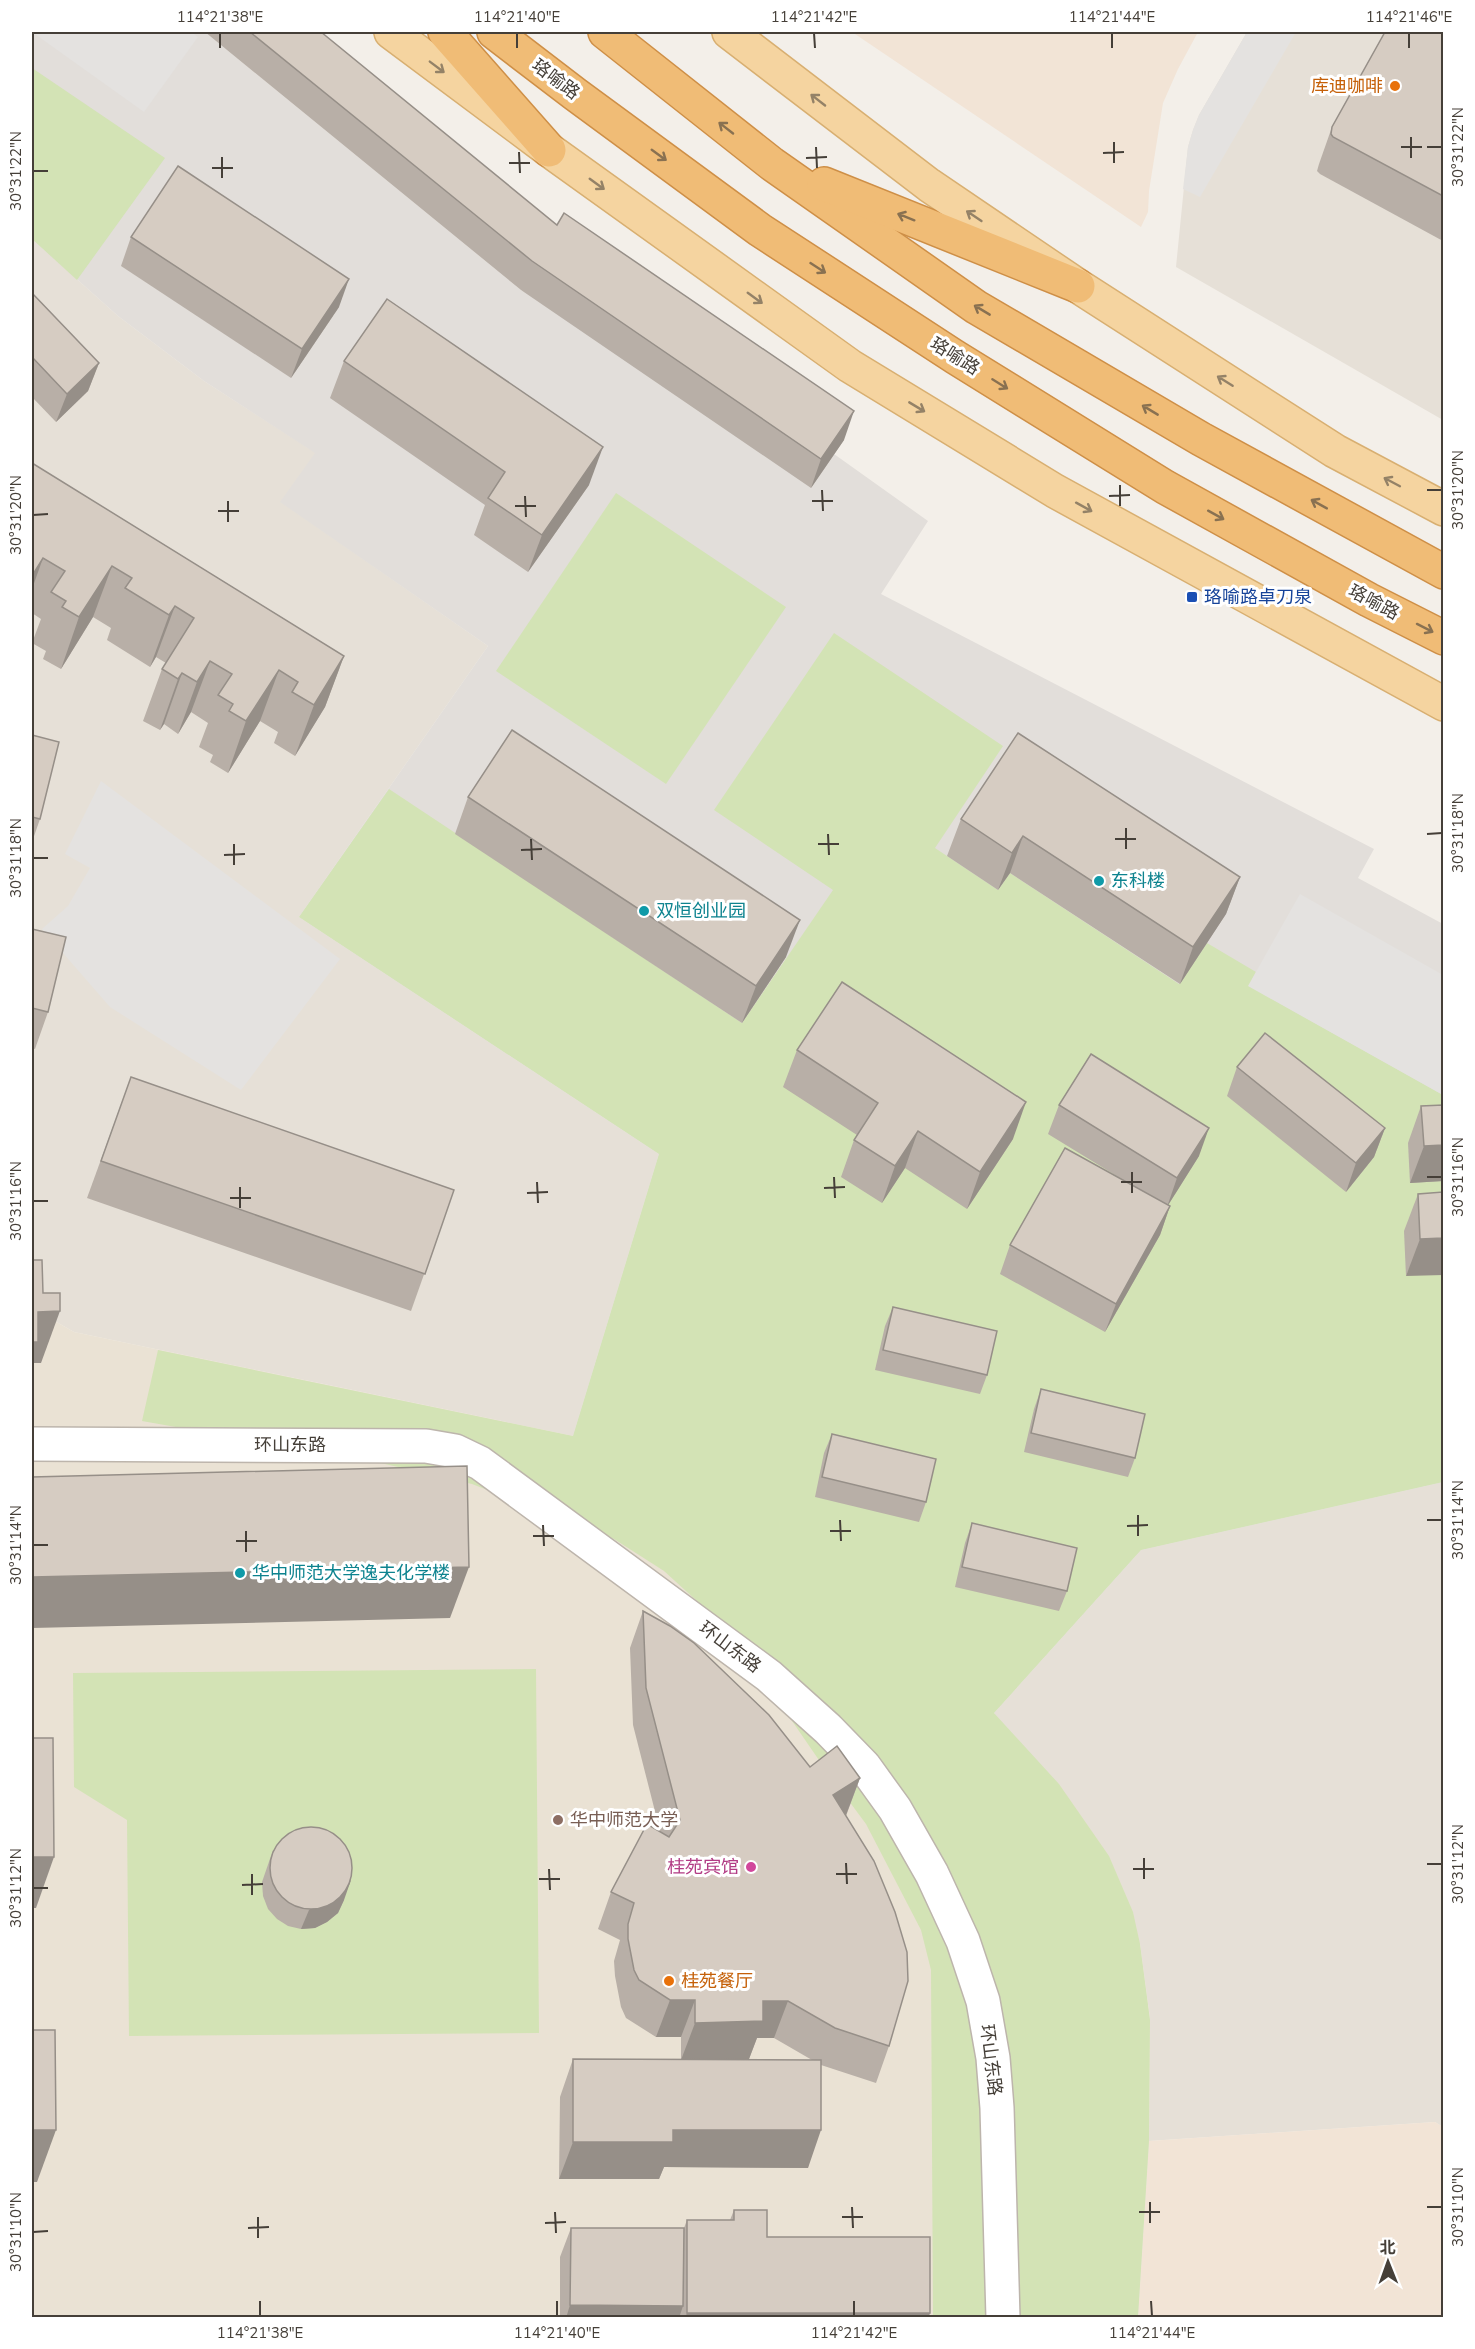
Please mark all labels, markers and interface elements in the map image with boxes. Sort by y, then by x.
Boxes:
text: 114°21'38"E [177,7,263,27]
text: 114°21'40"E [474,7,560,27]
text: 114°21'42"E [771,7,857,27]
text: 114°21'44"E [1069,7,1155,27]
text: 114°21'46"E [1366,7,1452,27]
street label: 珞喻路 [527,53,585,105]
one-way arrow [429,60,445,73]
place label: 库迪咖啡 [1311,74,1383,98]
marker: 库迪咖啡 [1388,79,1402,93]
one-way arrow [810,94,826,107]
text: 30°31'22"N [1448,107,1468,187]
one-way arrow [718,121,734,134]
text: 30°31'22"N [6,131,26,211]
one-way arrow [650,149,666,161]
one-way arrow [588,178,604,191]
one-way arrow [967,210,983,222]
one-way arrow [897,211,916,222]
one-way arrow [809,262,826,274]
one-way arrow [747,292,763,304]
one-way arrow [974,304,991,317]
street label: 珞喻路 [926,332,984,380]
one-way arrow [1217,375,1234,387]
one-way arrow [991,378,1008,391]
one-way arrow [908,401,925,413]
one-way arrow [1142,403,1159,415]
text: 30°31'20"N [1448,450,1468,530]
text: 30°31'20"N [6,475,26,555]
one-way arrow [1384,476,1401,488]
one-way arrow [1310,498,1328,509]
one-way arrow [1075,501,1092,513]
one-way arrow [1207,509,1224,521]
street label: 珞喻路 [1345,579,1403,625]
place label: 珞喻路卓刀泉 [1204,585,1312,609]
marker: 珞喻路卓刀泉 [1185,590,1199,604]
one-way arrow [1415,623,1433,635]
text: 30°31'18"N [1448,793,1468,873]
text: 30°31'18"N [6,818,26,898]
place label: 东科楼 [1111,869,1165,893]
marker: 东科楼 [1092,874,1106,888]
place label: 双恒创业园 [656,899,746,923]
marker: 双恒创业园 [637,904,651,918]
text: 30°31'16"N [1448,1137,1468,1217]
text: 30°31'16"N [6,1161,26,1241]
street label: 环山东路 [254,1433,326,1457]
text: 30°31'14"N [1448,1480,1468,1560]
text: 30°31'14"N [6,1505,26,1585]
place label: 华中师范大学逸夫化学楼 [252,1561,450,1585]
marker: 华中师范大学逸夫化学楼 [233,1566,247,1580]
street label: 环山东路 [694,1616,766,1678]
place label: 华中师范大学 [570,1808,678,1832]
marker: 华中师范大学 [551,1813,565,1827]
text: 30°31'12"N [1448,1824,1468,1904]
text: 30°31'12"N [6,1848,26,1928]
place label: 桂苑宾馆 [667,1855,739,1879]
marker: 桂苑宾馆 [744,1860,758,1874]
place label: 桂苑餐厅 [681,1969,753,1993]
marker: 桂苑餐厅 [662,1974,676,1988]
street label: 环山东路 [975,2023,1007,2097]
text: 30°31'10"N [1448,2167,1468,2247]
text: 30°31'10"N [6,2192,26,2272]
north arrow [1358,2232,1418,2292]
text: 北 [1380,2237,1396,2259]
text: 114°21'38"E [217,2323,303,2343]
text: 114°21'40"E [514,2323,600,2343]
text: 114°21'42"E [811,2323,897,2343]
text: 114°21'44"E [1109,2323,1195,2343]

